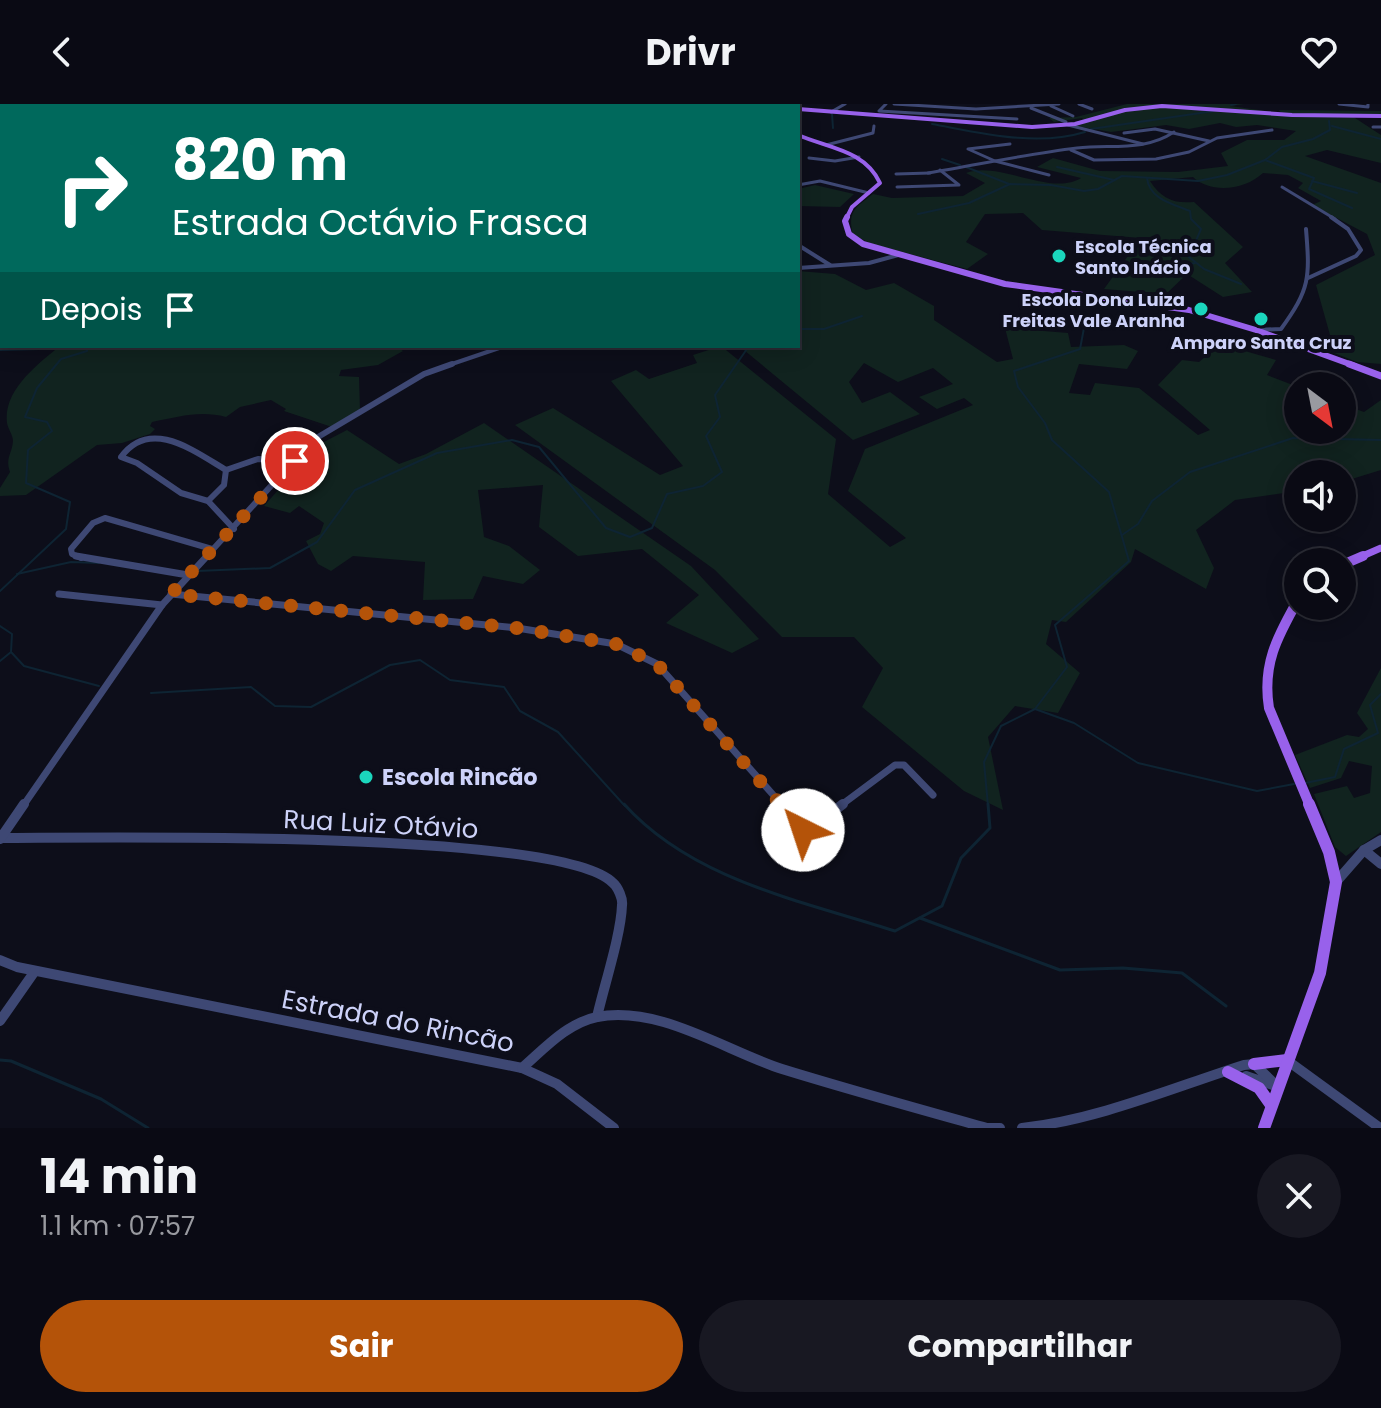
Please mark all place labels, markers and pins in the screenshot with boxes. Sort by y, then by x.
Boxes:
place label: Escola Técnica Santo Inácio [1075,234,1212,280]
marker: Escola Técnica Santo Inácio [1050,247,1068,265]
place label: Escola Dona Luiza Freitas Vale Aranha [1002,287,1185,333]
marker: Escola Dona Luiza Freitas Vale Aranha [1192,300,1210,318]
marker: Amparo Santa Cruz [1252,310,1270,328]
place label: Amparo Santa Cruz [1170,330,1352,355]
pin [261,427,329,495]
place label: Escola Rincão [382,762,538,793]
marker: Escola Rincão [357,768,375,786]

